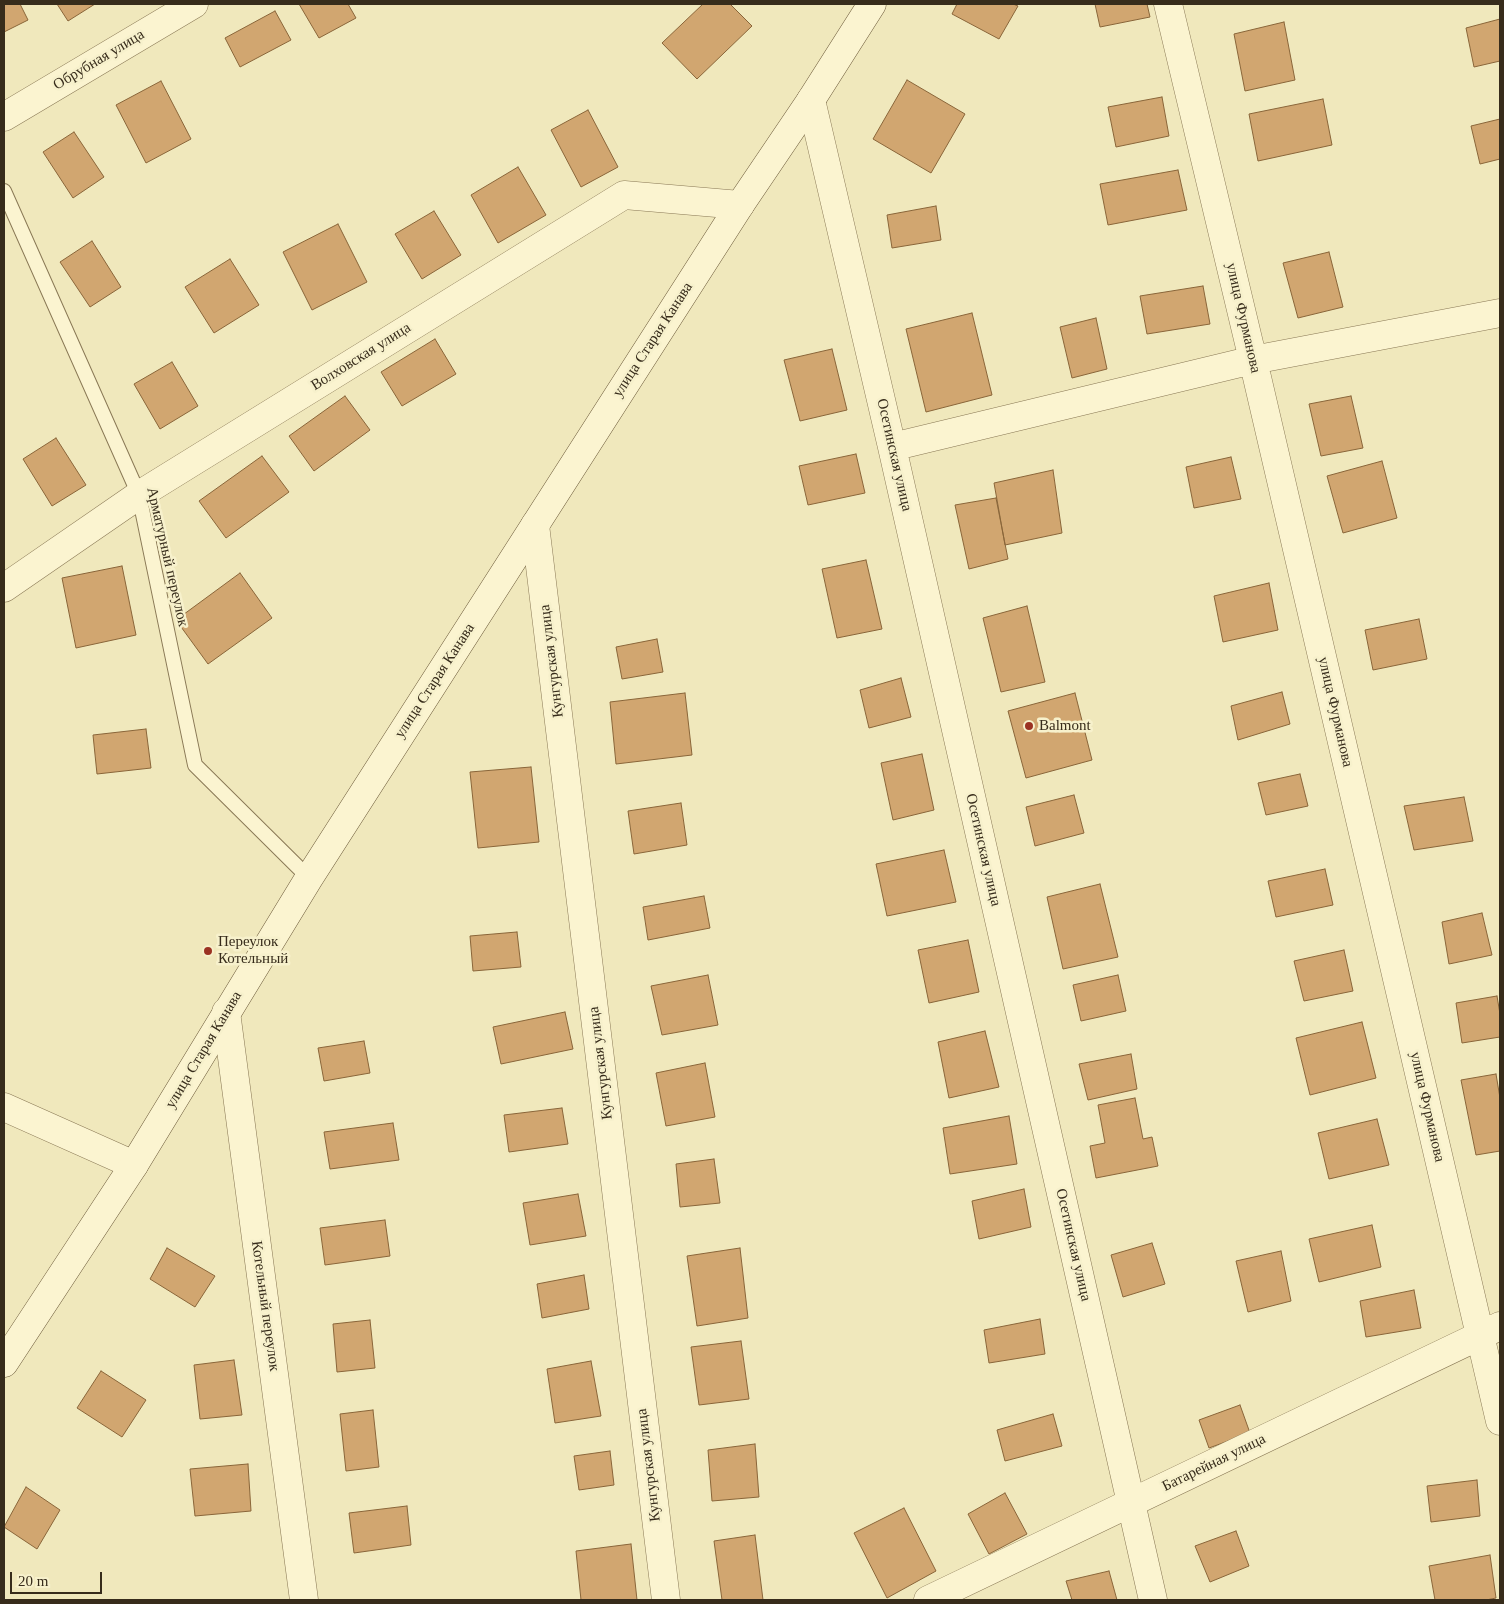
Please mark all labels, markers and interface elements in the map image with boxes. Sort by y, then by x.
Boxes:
street label: Обрубная улица [50,26,148,94]
street label: улица Фурманова [1222,261,1264,375]
street label: улица Старая Канава [609,279,697,401]
street label: Волховская улица [308,319,414,395]
street label: Осетинская улица [872,397,916,513]
street label: Арматурный переулок [142,486,192,628]
street label: Кунгурская улица [536,604,568,718]
street label: улица Старая Канава [391,620,479,742]
street label: улица Фурманова [1314,655,1356,769]
place label: Balmont [1039,717,1091,735]
marker: Balmont [1023,720,1035,732]
street label: Осетинская улица [961,792,1005,908]
place label: Переулок Котельный [218,933,288,968]
marker: Переулок Котельный [202,945,214,957]
street label: улица Старая Канава [162,988,246,1112]
street label: Кунгурская улица [585,1006,617,1120]
street label: улица Фурманова [1406,1050,1448,1164]
street label: Осетинская улица [1051,1187,1095,1303]
street label: Котельный переулок [247,1240,283,1372]
street label: Кунгурская улица [633,1408,665,1522]
street label: Батарейная улица [1159,1430,1269,1496]
scale bar [12,1562,105,1594]
text: 20 m [18,1573,48,1589]

